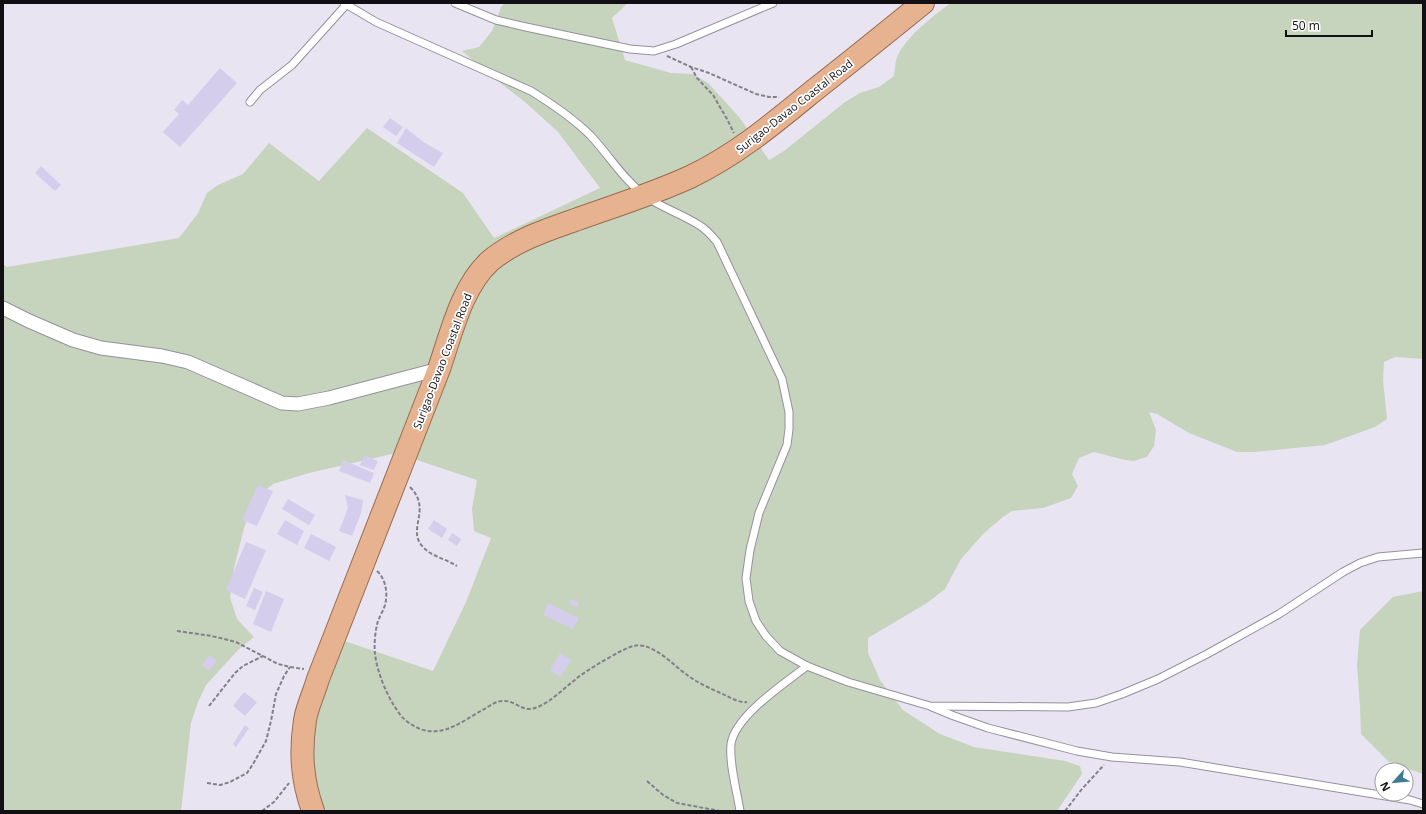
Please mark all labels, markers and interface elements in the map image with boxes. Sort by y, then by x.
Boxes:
scale bar [1286,12,1372,38]
text: 50 m [1292,17,1320,34]
street label: Surigao-Davao Coastal Road [733,56,855,156]
street label: Surigao-Davao Coastal Road [409,291,475,431]
north arrow [1374,762,1414,802]
text: N [1376,779,1393,794]

